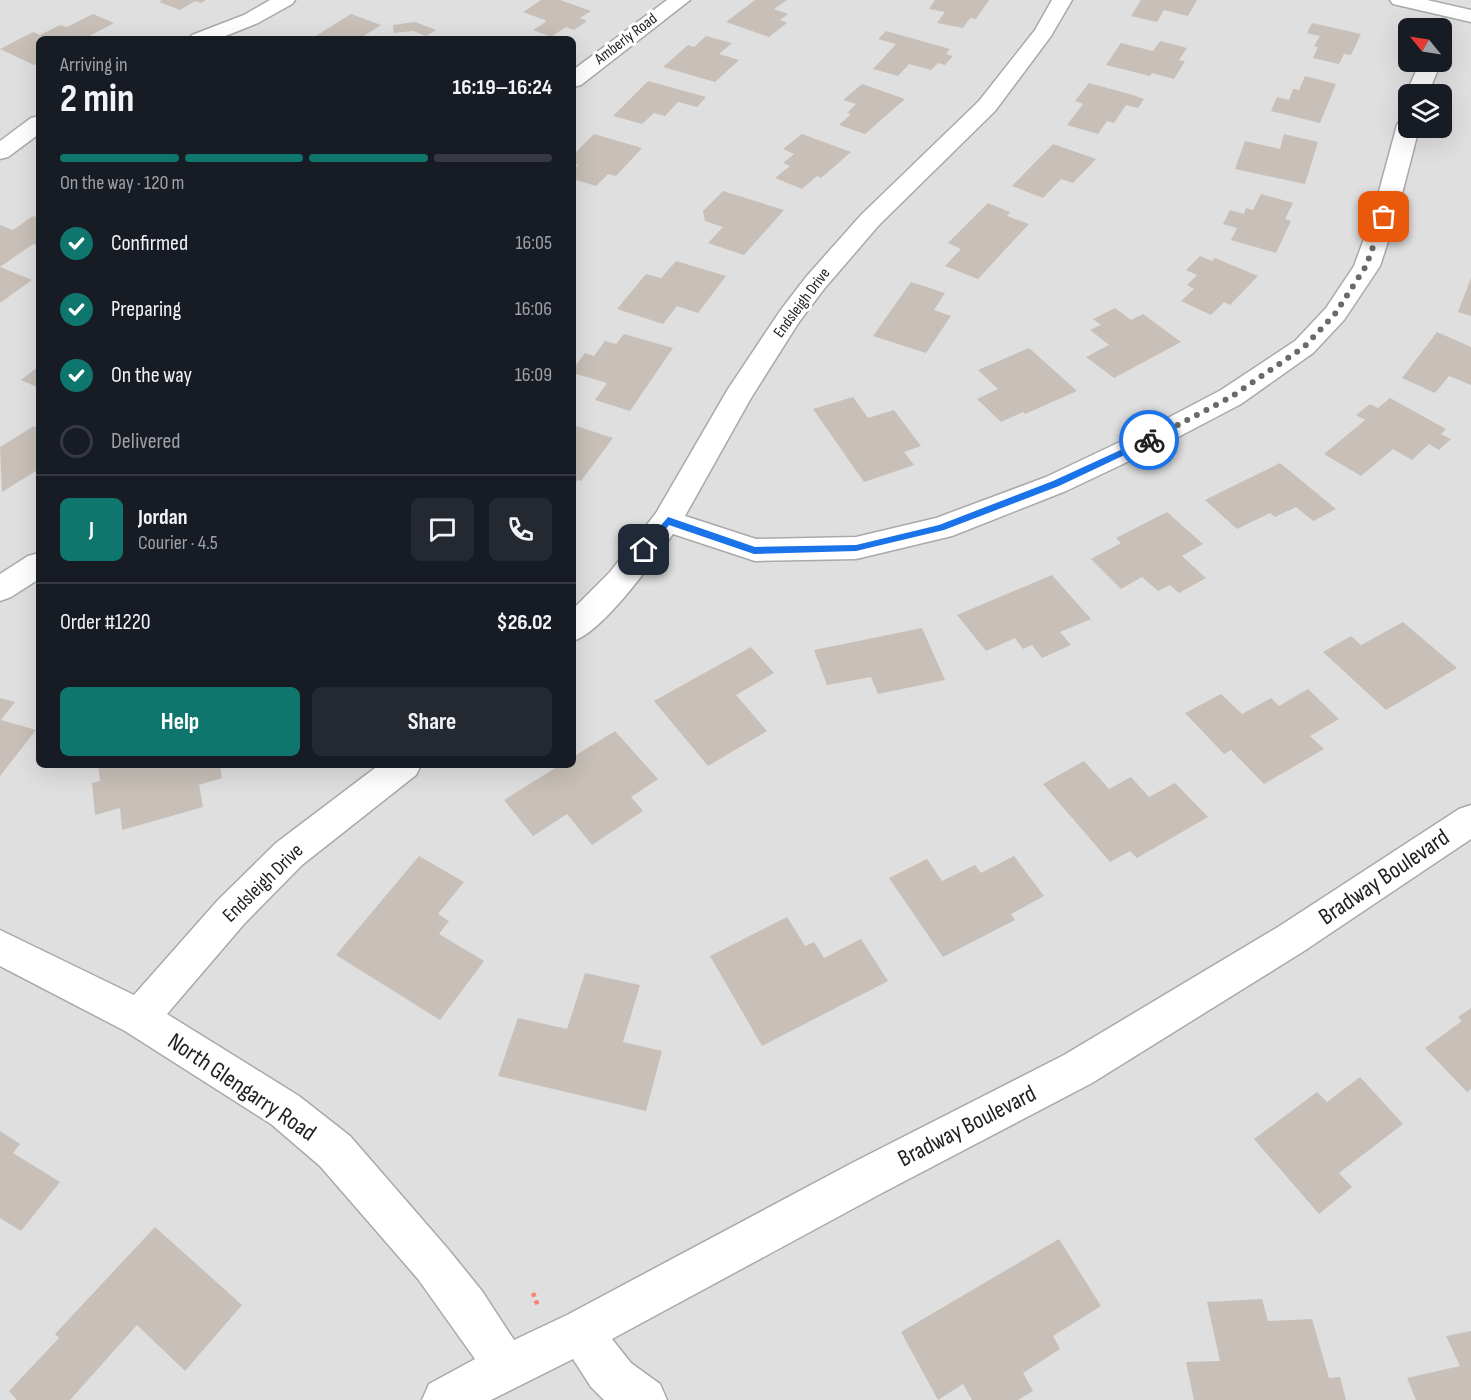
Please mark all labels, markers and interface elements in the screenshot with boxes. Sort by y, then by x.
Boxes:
street label: Amberly Road [590,9,661,69]
north arrow [1398,18,1452,72]
map controls [1398,18,1452,138]
text: Arriving in [60,53,128,77]
text: 16:19–16:24 [453,74,552,101]
text: 2 min [60,76,134,123]
button: layers [1398,84,1452,138]
text: On the way · 120 m [60,171,184,195]
pin [1358,191,1409,242]
icon: bag [1367,200,1400,233]
icon: check [60,227,93,260]
text: Confirmed [111,230,188,257]
text: 16:05 [516,231,552,255]
street label: Endsleigh Drive [770,265,834,341]
icon: check [60,293,93,326]
text: Preparing [111,296,181,323]
text: 16:06 [515,297,552,321]
icon: check [60,359,93,392]
text: On the way [111,362,192,389]
text: 16:09 [515,363,552,387]
courier [1119,410,1179,470]
icon: bike [1133,424,1166,457]
text: Delivered [111,428,180,455]
button: chat [411,498,474,561]
button: phone [489,498,552,561]
text: Jordan [138,504,187,531]
text: J [89,516,94,543]
pin [618,524,669,575]
text: Courier · 4.5 [138,531,218,555]
icon: home [627,533,660,566]
text: Order #1220 [60,609,151,636]
text: $26.02 [496,609,552,636]
button: Help [60,687,300,756]
button: Share [312,687,552,756]
street label: Bradway Boulevard [1313,823,1455,931]
street label: Endsleigh Drive [218,839,308,927]
street label: North Glengarry Road [162,1027,322,1147]
street label: Bradway Boulevard [893,1079,1041,1173]

